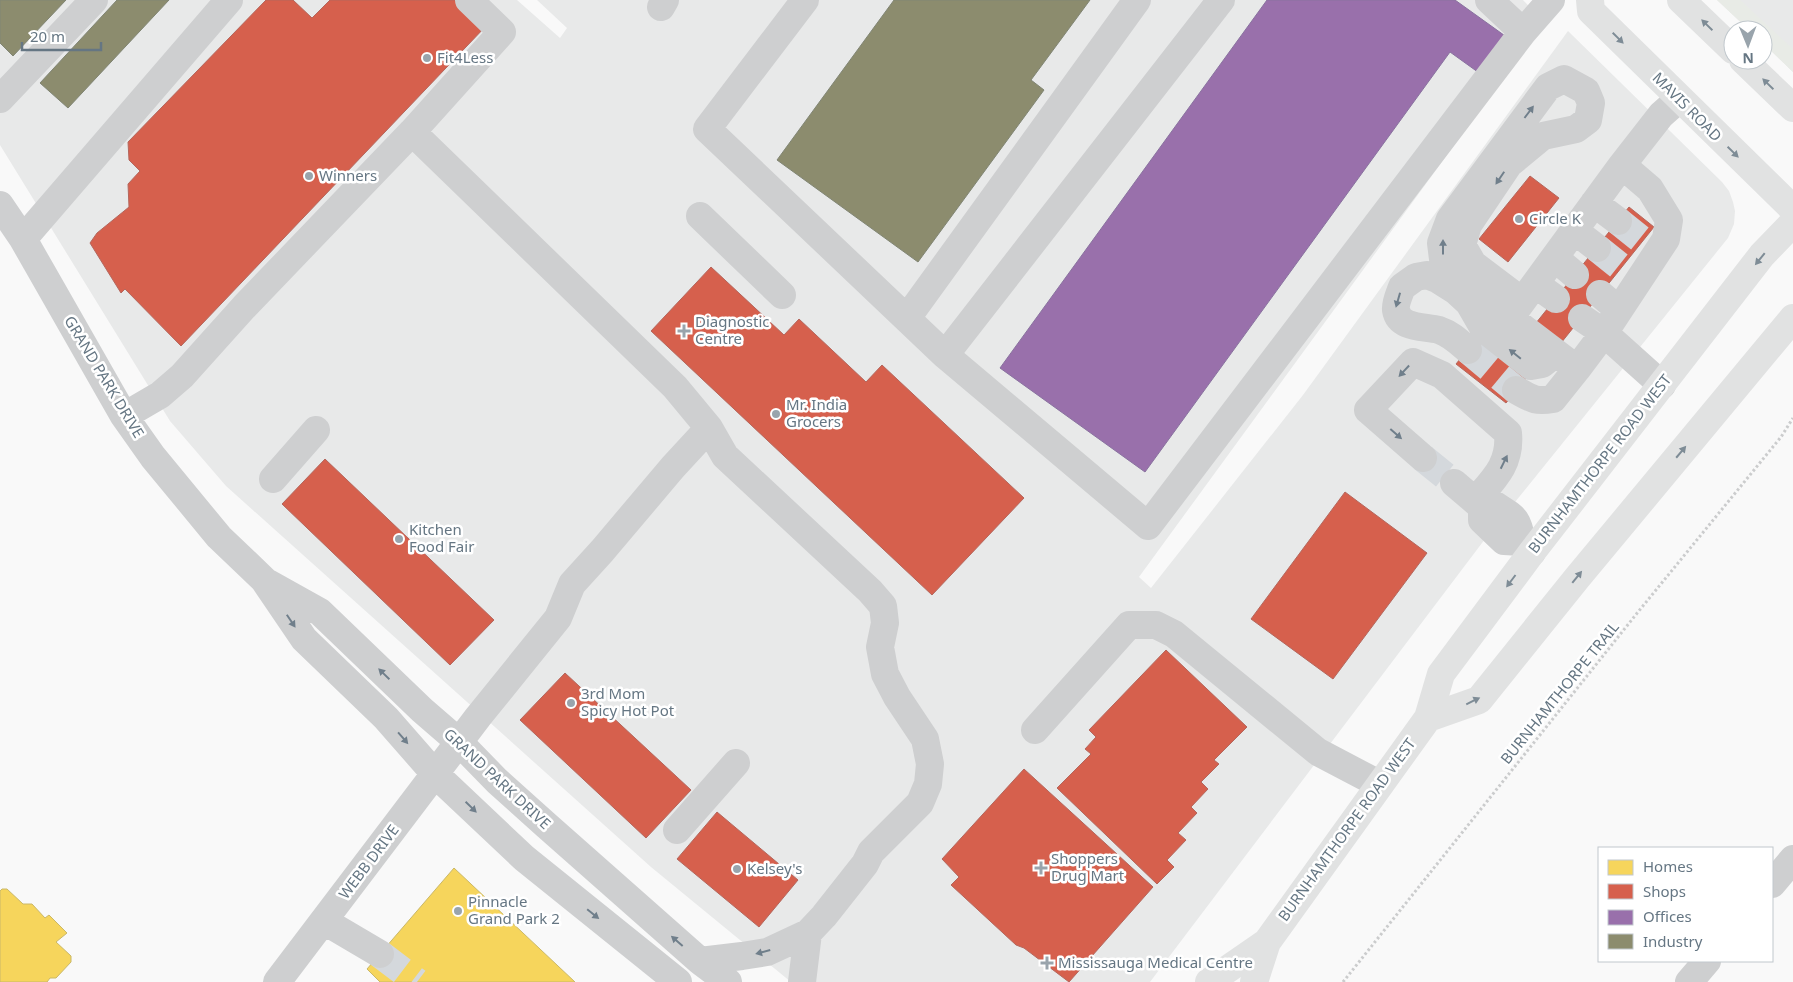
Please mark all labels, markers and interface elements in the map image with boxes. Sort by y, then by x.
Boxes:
one-way arrow [1701,19,1713,31]
scale bar [22,20,101,52]
north arrow [1723,20,1773,70]
text: 20 m [30,26,65,46]
one-way arrow [1612,31,1624,43]
place label: Fit4Less [437,47,493,67]
text: N [1742,49,1754,68]
marker: Fit4Less [421,52,433,64]
street label: MAVIS ROAD [1649,67,1727,145]
one-way arrow [1762,78,1774,90]
one-way arrow [1523,106,1534,119]
one-way arrow [1727,146,1739,158]
place label: Winners [319,165,377,185]
marker: Winners [303,170,315,182]
one-way arrow [1495,172,1505,185]
place label: Circle K [1529,208,1582,228]
marker: Circle K [1513,213,1525,225]
one-way arrow [1439,239,1447,255]
one-way arrow [1754,252,1765,265]
one-way arrow [1394,292,1402,307]
place label: Diagnostic Centre [695,311,769,348]
street label: GRAND PARK DRIVE [60,312,149,441]
marker: Diagnostic Centre [677,324,691,338]
one-way arrow [1509,348,1522,359]
one-way arrow [1398,365,1410,377]
street label: BURNHAMTHORPE ROAD WEST [1523,369,1676,557]
place label: Mr. India Grocers [786,394,847,431]
marker: Mr. India Grocers [770,408,782,420]
one-way arrow [1389,428,1401,440]
one-way arrow [1676,446,1687,459]
one-way arrow [1500,455,1508,469]
place label: Kitchen Food Fair [409,519,474,556]
marker: Kitchen Food Fair [393,533,405,545]
one-way arrow [1572,571,1583,584]
one-way arrow [1505,574,1516,587]
one-way arrow [287,614,296,628]
street label: BURNHAMTHORPE TRAIL [1496,617,1623,768]
one-way arrow [379,668,391,680]
place label: 3rd Mom Spicy Hot Pot [581,683,675,720]
marker: 3rd Mom Spicy Hot Pot [565,697,577,709]
one-way arrow [1466,697,1481,705]
street label: GRAND PARK DRIVE [440,723,555,833]
one-way arrow [397,732,409,744]
street label: BURNHAMTHORPE ROAD WEST [1273,733,1420,925]
one-way arrow [464,801,476,813]
street label: WEBB DRIVE [334,820,403,903]
legend [1598,847,1773,962]
place label: Shoppers Drug Mart [1051,848,1125,885]
text: Homes [1643,856,1693,876]
place label: Kelsey's [747,858,802,878]
marker: Shoppers Drug Mart [1035,862,1047,874]
marker: Kelsey's [731,863,743,875]
text: Shops [1643,881,1686,901]
place label: Pinnacle Grand Park 2 [468,891,560,928]
marker: Pinnacle Grand Park 2 [452,905,464,917]
text: Offices [1643,906,1692,926]
one-way arrow [586,908,599,919]
text: Industry [1643,931,1703,951]
one-way arrow [671,935,683,947]
one-way arrow [755,948,770,956]
place label: Mississauga Medical Centre [1058,952,1253,972]
marker: Mississauga Medical Centre [1040,956,1054,970]

